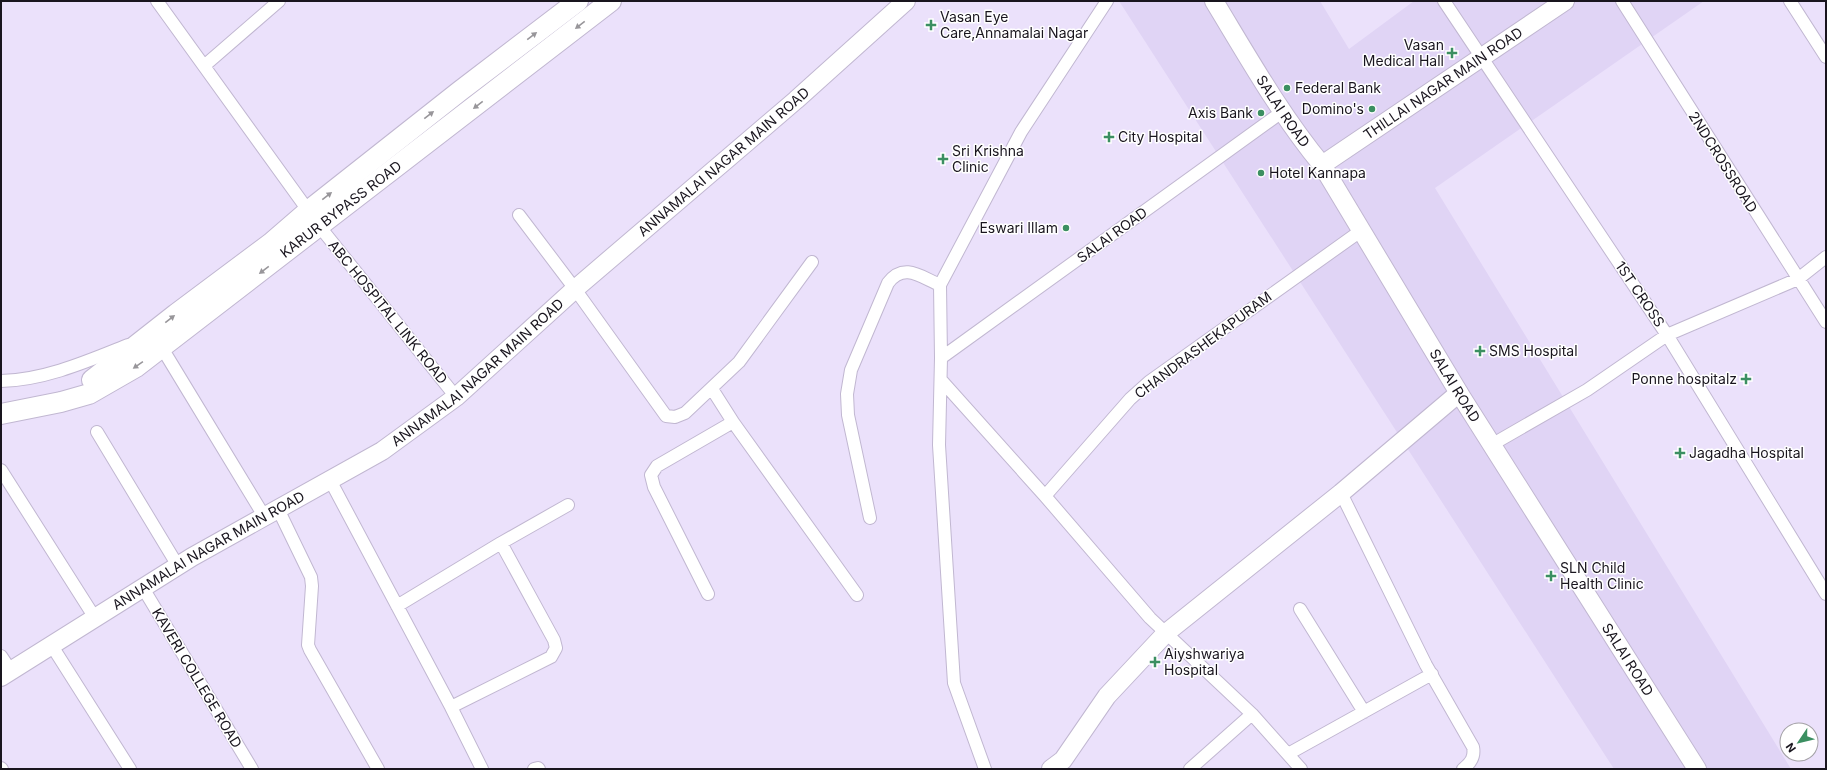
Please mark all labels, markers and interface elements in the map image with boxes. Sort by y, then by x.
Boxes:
place label: Vasan Eye Care,Annamalai Nagar [940,8,1088,41]
marker: Vasan Eye Care,Annamalai Nagar [925,19,937,31]
one-way arrow [575,21,586,29]
street label: THILLAI NAGAR MAIN ROAD [1360,23,1526,143]
one-way arrow [527,32,538,40]
place label: Vasan Medical Hall [1363,36,1444,69]
marker: Vasan Medical Hall [1447,48,1457,58]
street label: SALAI ROAD [1253,72,1314,150]
place label: Federal Bank [1295,79,1381,96]
street label: ANNAMALAI NAGAR MAIN ROAD [634,83,812,240]
marker: Federal Bank [1282,83,1292,93]
one-way arrow [472,100,483,109]
place label: Domino's [1302,100,1364,117]
place label: Axis Bank [1188,104,1253,121]
marker: Domino's [1367,104,1377,114]
marker: Axis Bank [1256,108,1266,118]
street label: 2NDCROSSROAD [1685,108,1761,215]
one-way arrow [424,111,435,120]
place label: City Hospital [1118,128,1202,145]
marker: City Hospital [1103,131,1115,143]
place label: Sri Krishna Clinic [952,142,1024,175]
marker: Sri Krishna Clinic [937,153,949,165]
street label: KARUR BYPASS ROAD [276,157,405,261]
place label: Hotel Kannapa [1269,164,1366,181]
marker: Hotel Kannapa [1256,168,1266,178]
one-way arrow [322,191,333,200]
street label: SALAI ROAD [1073,203,1150,266]
place label: Eswari Illam [979,219,1058,236]
marker: Eswari Illam [1061,223,1071,233]
street label: ABC HOSPITAL LINK ROAD [325,237,452,387]
street label: 1ST CROSS [1612,258,1669,330]
one-way arrow [258,265,269,274]
street label: CHANDRASHEKAPURAM [1131,288,1275,402]
street label: ANNAMALAI NAGAR MAIN ROAD [388,295,567,449]
one-way arrow [164,314,175,323]
place label: SMS Hospital [1489,342,1578,359]
street label: SALAI ROAD [1426,345,1484,425]
marker: SMS Hospital [1474,345,1486,357]
one-way arrow [133,361,143,369]
place label: Ponne hospitalz [1631,370,1737,387]
marker: Ponne hospitalz [1740,373,1752,385]
place label: Jagadha Hospital [1689,444,1804,461]
marker: Jagadha Hospital [1674,447,1686,459]
street label: ANNAMALAI NAGAR MAIN ROAD [109,487,307,613]
place label: SLN Child Health Clinic [1560,559,1644,592]
marker: SLN Child Health Clinic [1545,570,1557,582]
street label: KAVERI COLLEGE ROAD [149,605,246,751]
street label: SALAI ROAD [1599,620,1658,699]
place label: Aiyshwariya Hospital [1164,645,1245,678]
marker: Aiyshwariya Hospital [1149,656,1161,668]
north arrow [1779,722,1819,762]
text: N [1783,740,1799,755]

